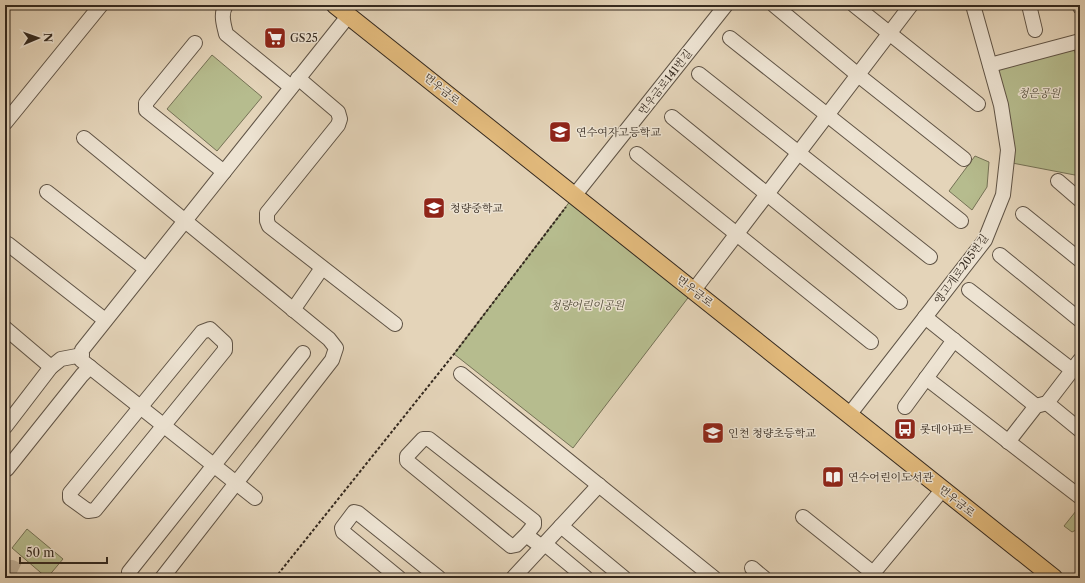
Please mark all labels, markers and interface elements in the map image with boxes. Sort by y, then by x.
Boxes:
north arrow [18,18,58,58]
supermarket icon: GS25 [262,25,288,51]
place label: GS25 [290,31,318,45]
text: N [41,33,55,43]
street label: 먼우금로141번길 [635,46,695,118]
street label: 먼우금로 [421,70,463,108]
park label: 청은공원 [1018,86,1062,100]
school or university icon: 연수여자고등학교 [547,119,573,145]
place label: 연수여자고등학교 [576,125,661,139]
school or university icon: 청량중학교 [421,195,447,221]
place label: 청량중학교 [450,201,504,215]
street label: 앵고개로205번길 [931,231,991,307]
street label: 먼우금로 [674,272,716,310]
park label: 청량어린이공원 [550,298,626,312]
bus stop icon: 롯데아파트 [892,416,918,442]
school or university icon: 인천 청량초등학교 [700,420,726,446]
place label: 롯데아파트 [920,422,974,436]
place label: 인천 청량초등학교 [728,426,816,440]
library icon: 연수어린이도서관 [820,464,846,490]
place label: 연수어린이도서관 [848,470,933,484]
street label: 먼우금로 [936,482,978,520]
scale bar [20,539,107,565]
text: 50 m [26,545,55,560]

